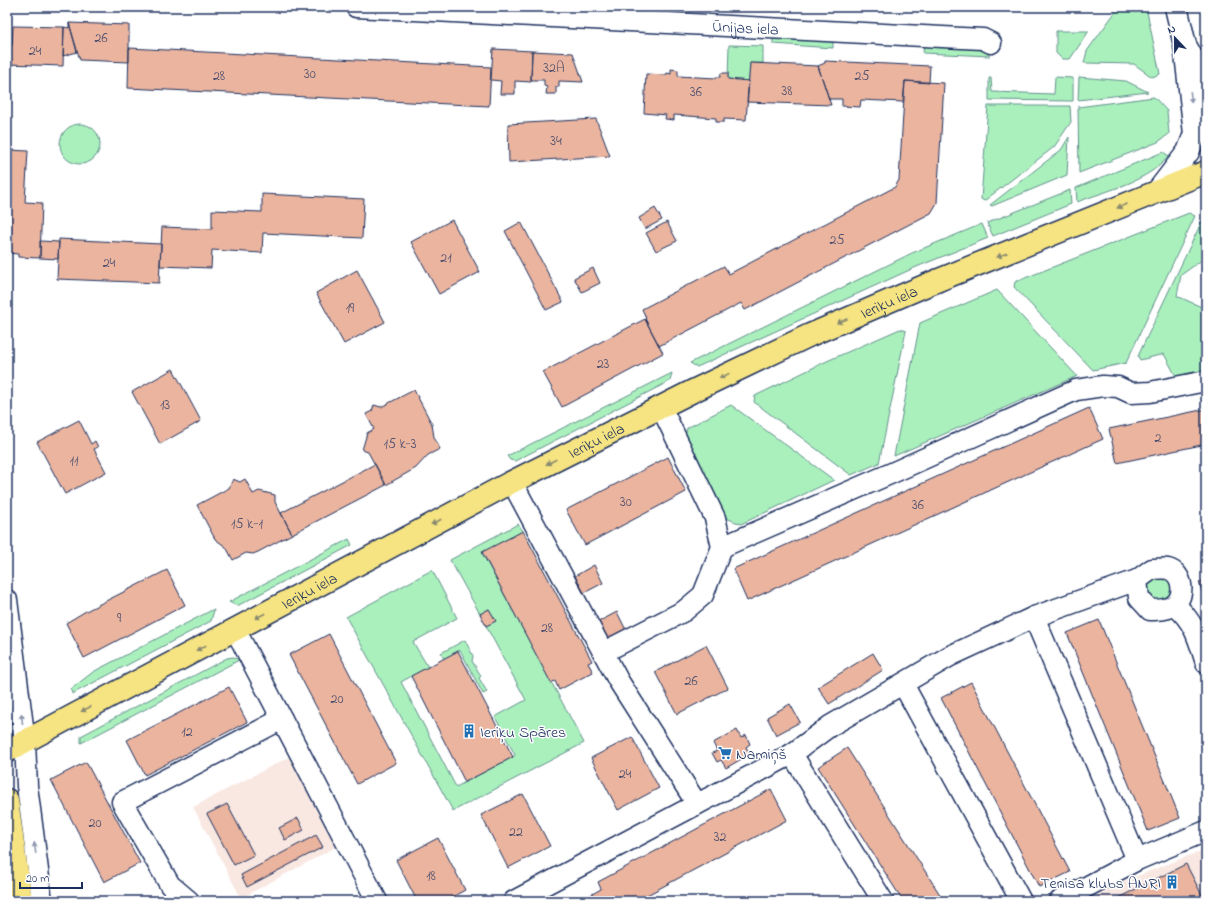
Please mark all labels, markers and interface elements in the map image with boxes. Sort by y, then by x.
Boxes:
street label: Ūnijas iela [712,15,779,43]
north arrow [1155,18,1195,58]
text: N [1165,21,1178,38]
house number: 26 [94,28,108,49]
house number: 24 [29,41,42,62]
house number: 32A [543,58,565,79]
house number: 30 [304,64,316,85]
house number: 28 [213,66,225,87]
house number: 25 [855,66,869,87]
house number: 38 [781,81,793,102]
house number: 36 [690,82,702,103]
one-way arrow [1188,91,1195,103]
house number: 34 [550,131,562,152]
one-way arrow [1116,203,1128,209]
house number: 25 [830,230,844,251]
house number: 21 [440,248,452,269]
one-way arrow [995,252,1007,258]
house number: 24 [103,253,116,274]
street label: Ieriķu iela [857,280,922,326]
house number: 19 [346,298,355,319]
one-way arrow [836,319,848,325]
house number: 23 [597,354,610,375]
one-way arrow [719,373,730,379]
house number: 13 [160,395,170,416]
street label: Ieriķu iela [564,417,629,466]
house number: 2 [1155,428,1162,449]
house number: 15 k-3 [383,434,417,455]
house number: 11 [70,451,79,472]
one-way arrow [546,459,557,466]
house number: 30 [620,492,632,513]
house number: 36 [912,495,924,516]
house number: 15 k-1 [231,514,263,535]
one-way arrow [430,519,442,526]
street label: Ieriķu iela [277,567,342,617]
house number: 9 [117,608,122,629]
one-way arrow [254,613,265,620]
house number: 28 [541,618,553,639]
one-way arrow [195,645,206,651]
house number: 26 [684,671,698,692]
house number: 20 [330,689,344,710]
one-way arrow [80,706,92,712]
one-way arrow [19,713,25,725]
place label: Ieriķu Spāres [480,721,566,745]
house number: 12 [181,722,193,743]
building icon: Ieriķu Spāres [461,723,477,739]
place label: Namiņš [736,743,787,767]
supermarket icon: Namiņš [717,745,733,761]
house number: 24 [619,764,632,785]
house number: 20 [88,813,102,834]
house number: 22 [509,822,523,843]
house number: 32 [714,827,726,848]
one-way arrow [32,842,38,855]
scale bar [20,864,82,890]
house number: 18 [426,866,436,887]
text: 20 m [26,870,49,888]
place label: Tenisa klubs ANRI [1040,872,1161,896]
building icon: Tenisa klubs ANRI [1164,874,1180,890]

